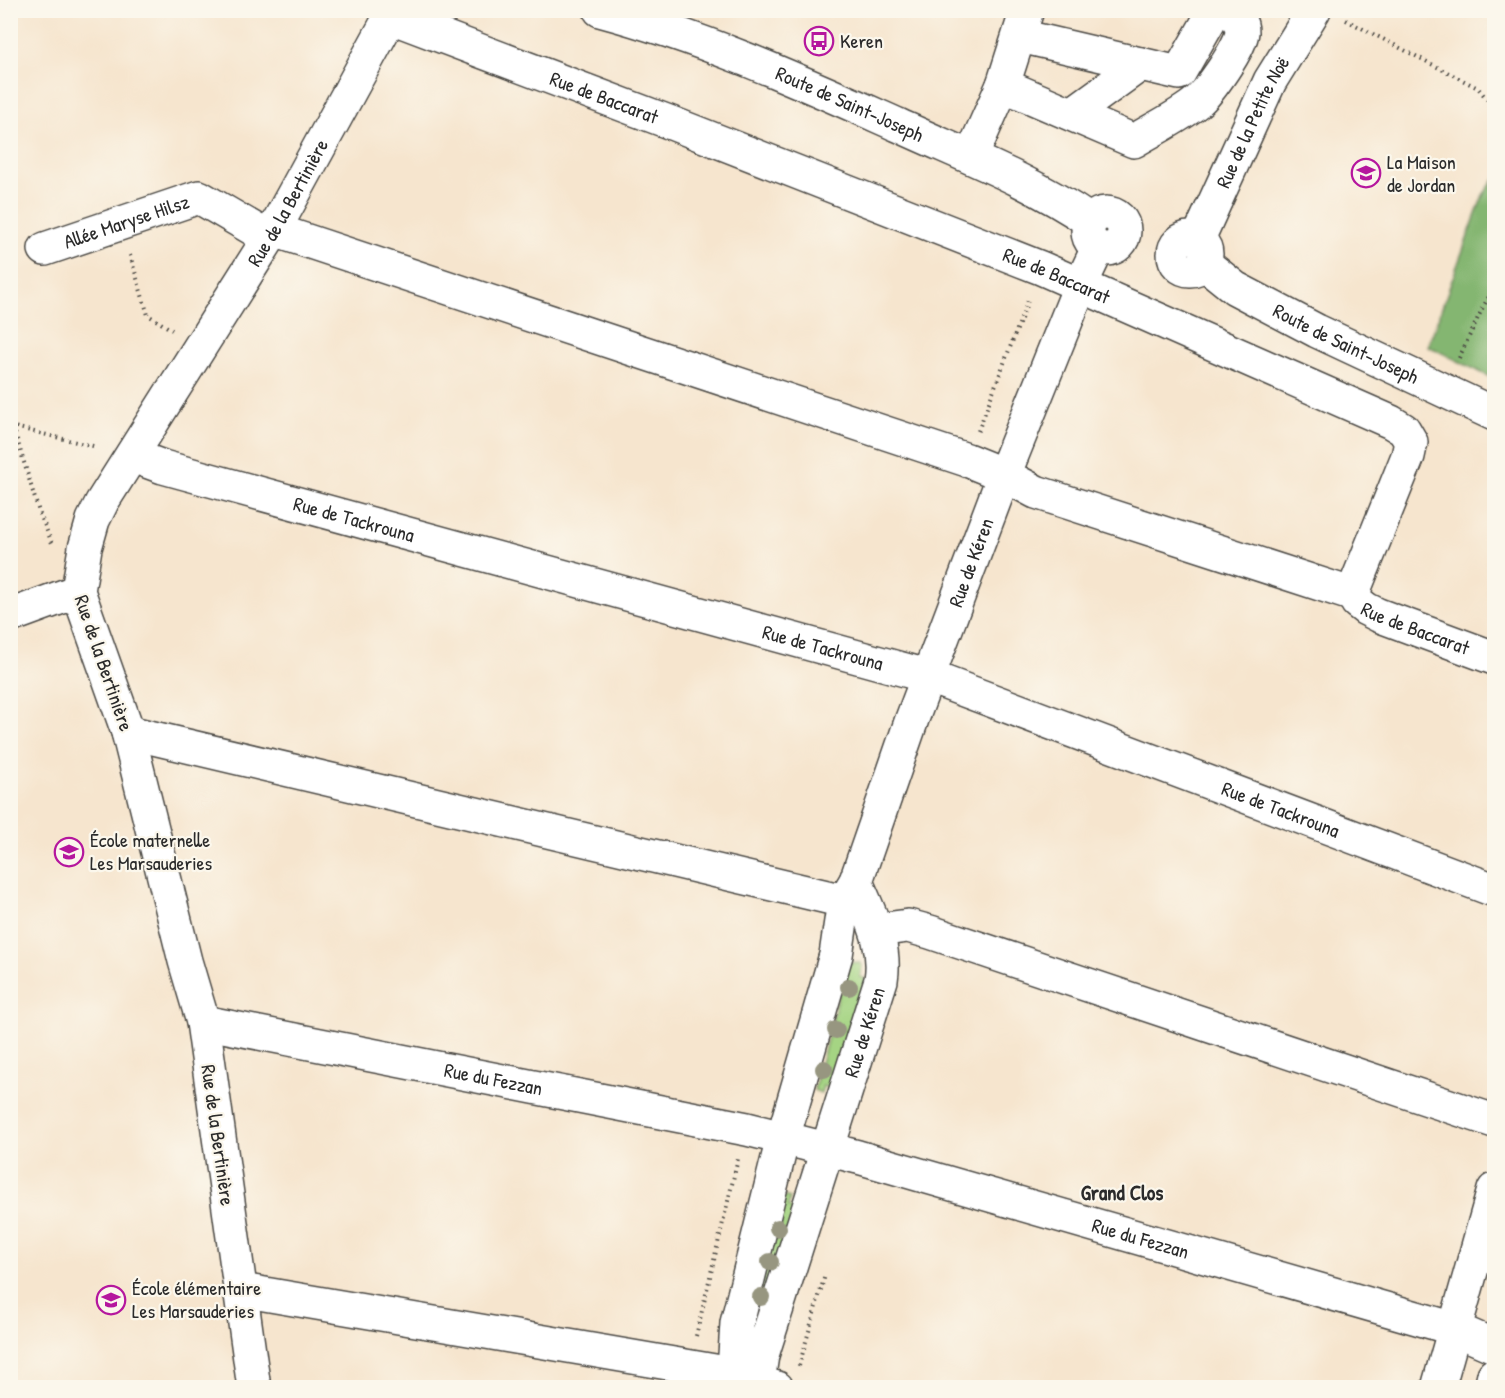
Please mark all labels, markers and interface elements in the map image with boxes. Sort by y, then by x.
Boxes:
bus stop icon: Keren [803,25,835,57]
place label: Keren [840,27,883,54]
street label: Rue de la Petite Noë [1209,51,1295,192]
street label: Route de Saint-Joseph [772,59,928,148]
street label: Rue de Baccarat [546,64,664,130]
street label: Rue de la Bertinière [241,134,334,271]
place label: La Maison de Jordan [1387,148,1456,198]
school or university icon: La Maison de Jordan [1350,157,1382,189]
street label: Allée Maryse Hilsz [60,187,193,255]
street label: Rue de Baccarat [999,240,1116,310]
street label: Route de Saint-Joseph [1269,296,1423,390]
street label: Rue de Tackrouna [291,489,418,548]
street label: Rue de Kéren [941,514,1000,611]
street label: Rue de la Bertinière [69,591,140,734]
street label: Rue de Baccarat [1357,595,1474,661]
street label: Rue de Tackrouna [760,618,886,676]
street label: Rue de Tackrouna [1218,774,1344,844]
place label: École maternelle Les Marsauderies [90,826,213,876]
school or university icon: École maternelle Les Marsauderies [53,836,85,868]
street label: Rue de Kéren [837,984,891,1081]
street label: Rue du Fezzan [442,1056,545,1101]
street label: Rue de la Bertinière [195,1063,242,1207]
district label: Grand Clos [1081,1178,1163,1207]
street label: Rue du Fezzan [1089,1211,1192,1265]
place label: École élémentaire Les Marsauderies [132,1274,261,1324]
school or university icon: École élémentaire Les Marsauderies [95,1284,127,1316]

